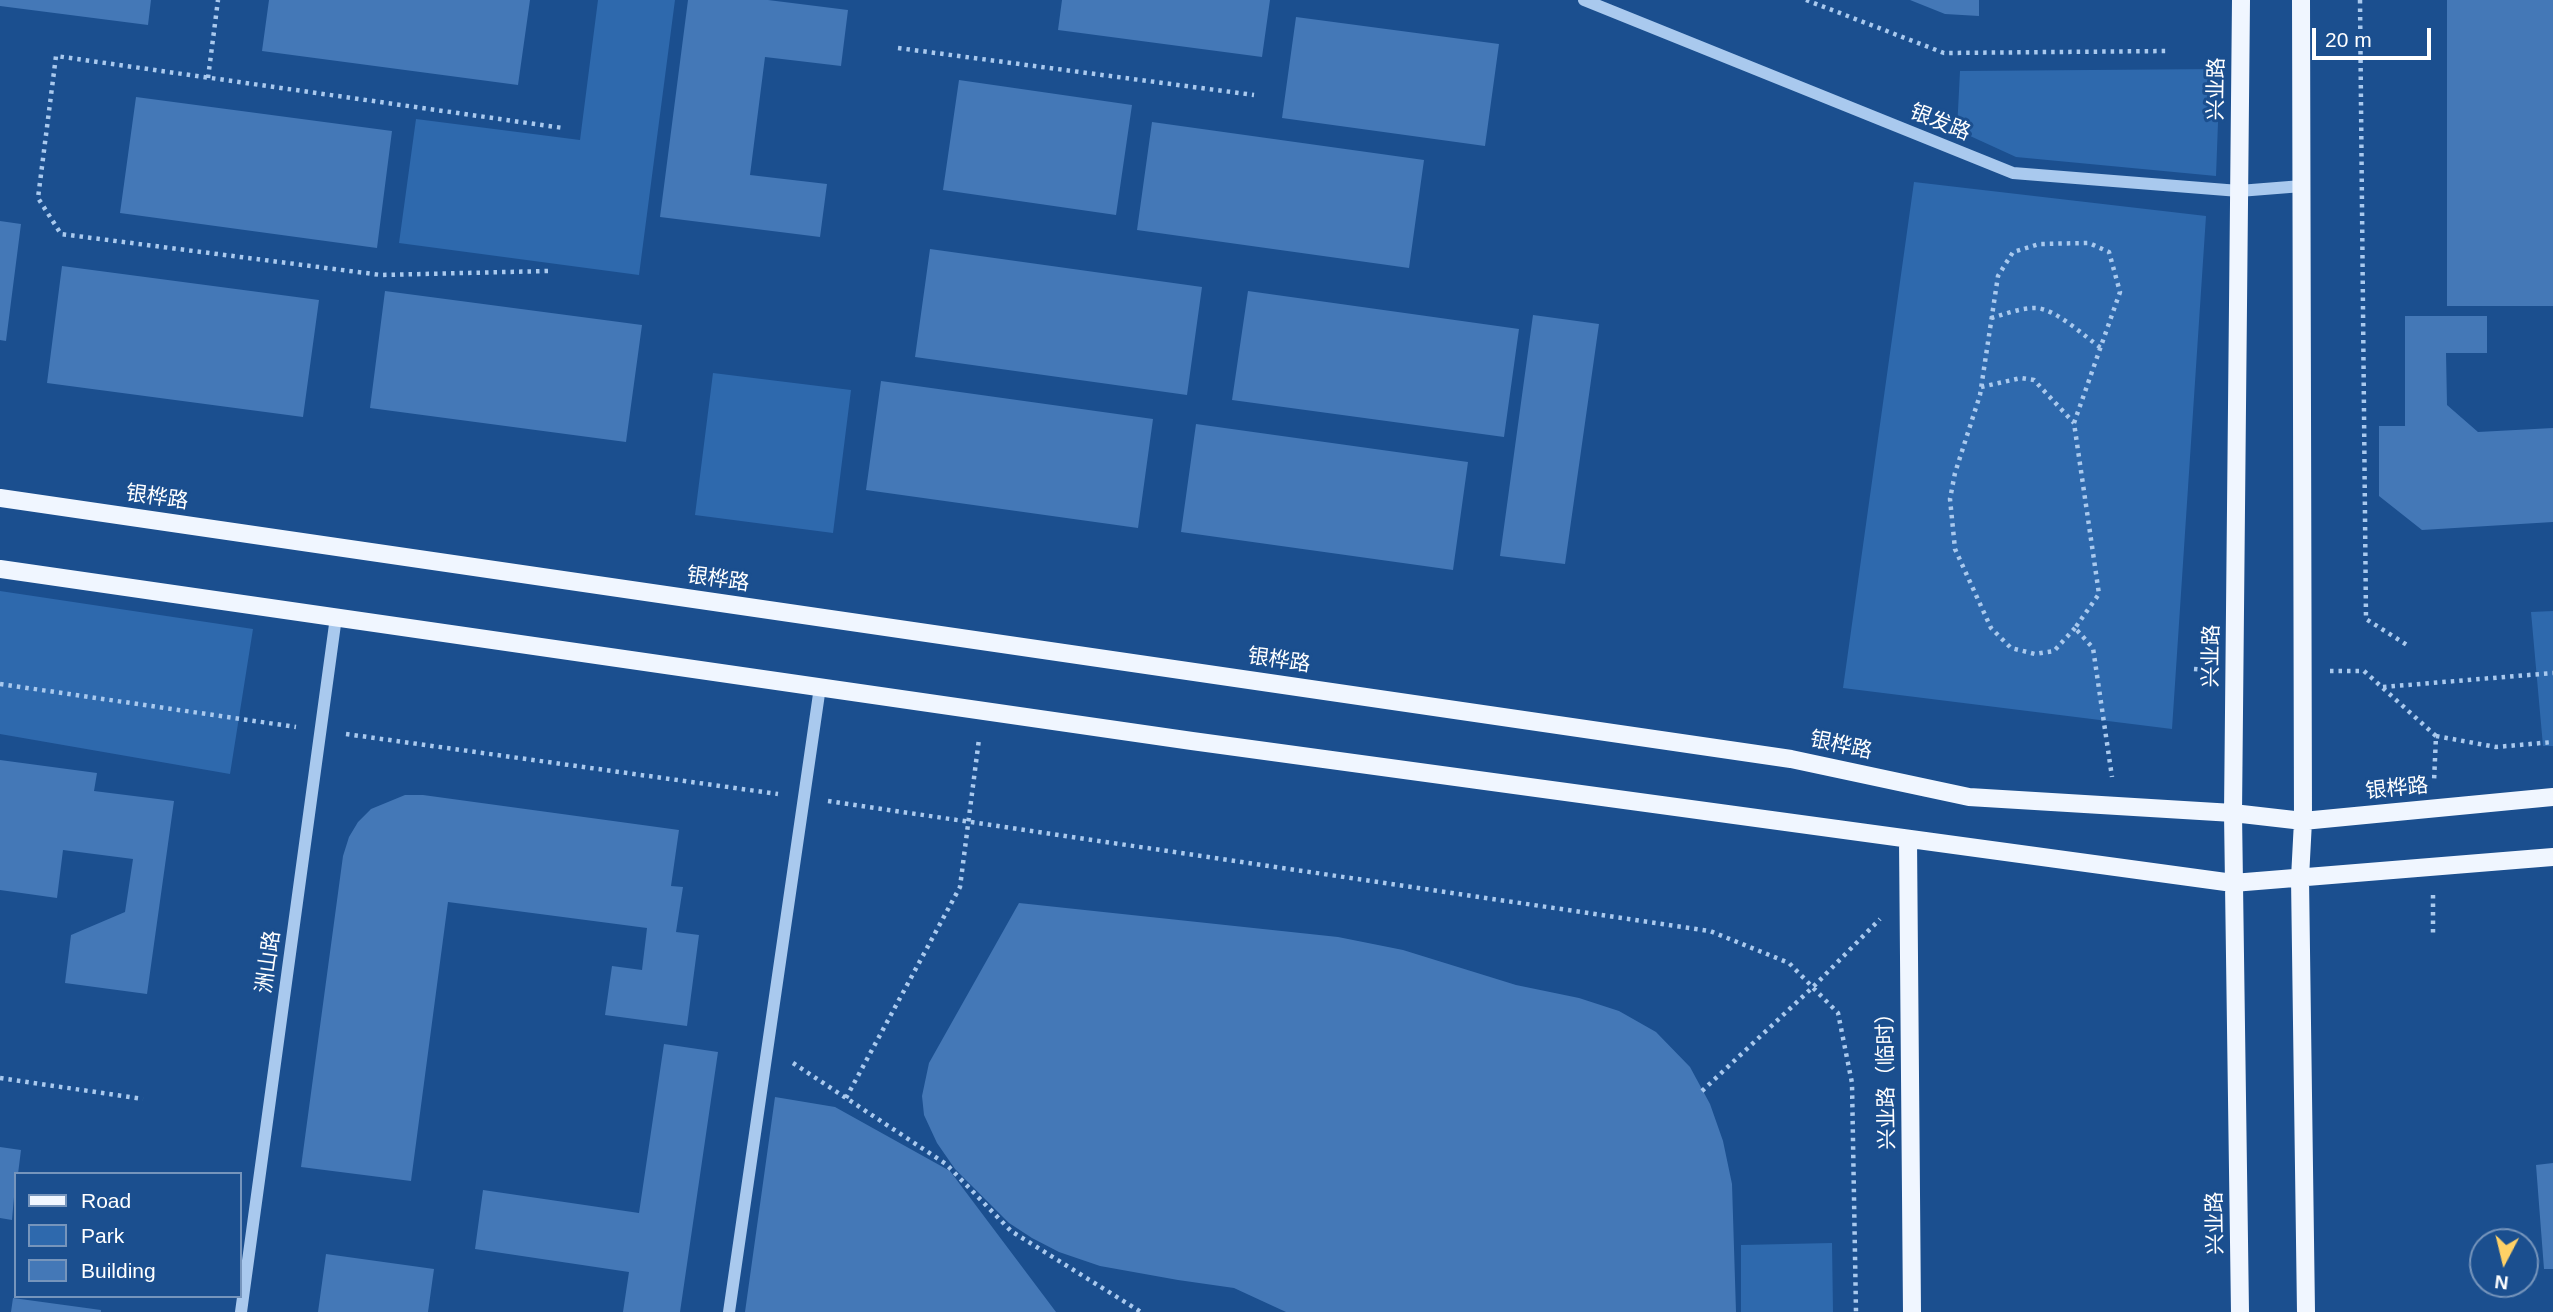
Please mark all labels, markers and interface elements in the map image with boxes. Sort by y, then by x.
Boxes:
scale bar [2315,14,2434,58]
text: 20 m [2325,28,2372,51]
street label: 兴业路 [2204,57,2230,121]
street label: 银发路 [1906,100,1974,146]
street label: 银桦路 [124,481,190,515]
street label: 银桦路 [685,563,751,597]
street label: 兴业路 [2199,624,2225,688]
street label: 银桦路 [1246,644,1312,678]
street label: 银桦路 [1808,727,1874,765]
street label: 银桦路 [2364,773,2430,805]
street label: 洲山路 [252,929,286,995]
street label: 兴业路（临时） [1873,1002,1901,1150]
legend [14,1172,242,1298]
text: Road [81,1189,131,1212]
street label: 兴业路 [2203,1191,2229,1255]
text: Park [81,1224,124,1247]
north arrow [2469,1228,2539,1298]
text: Building [81,1259,156,1282]
text: N [2494,1271,2510,1294]

